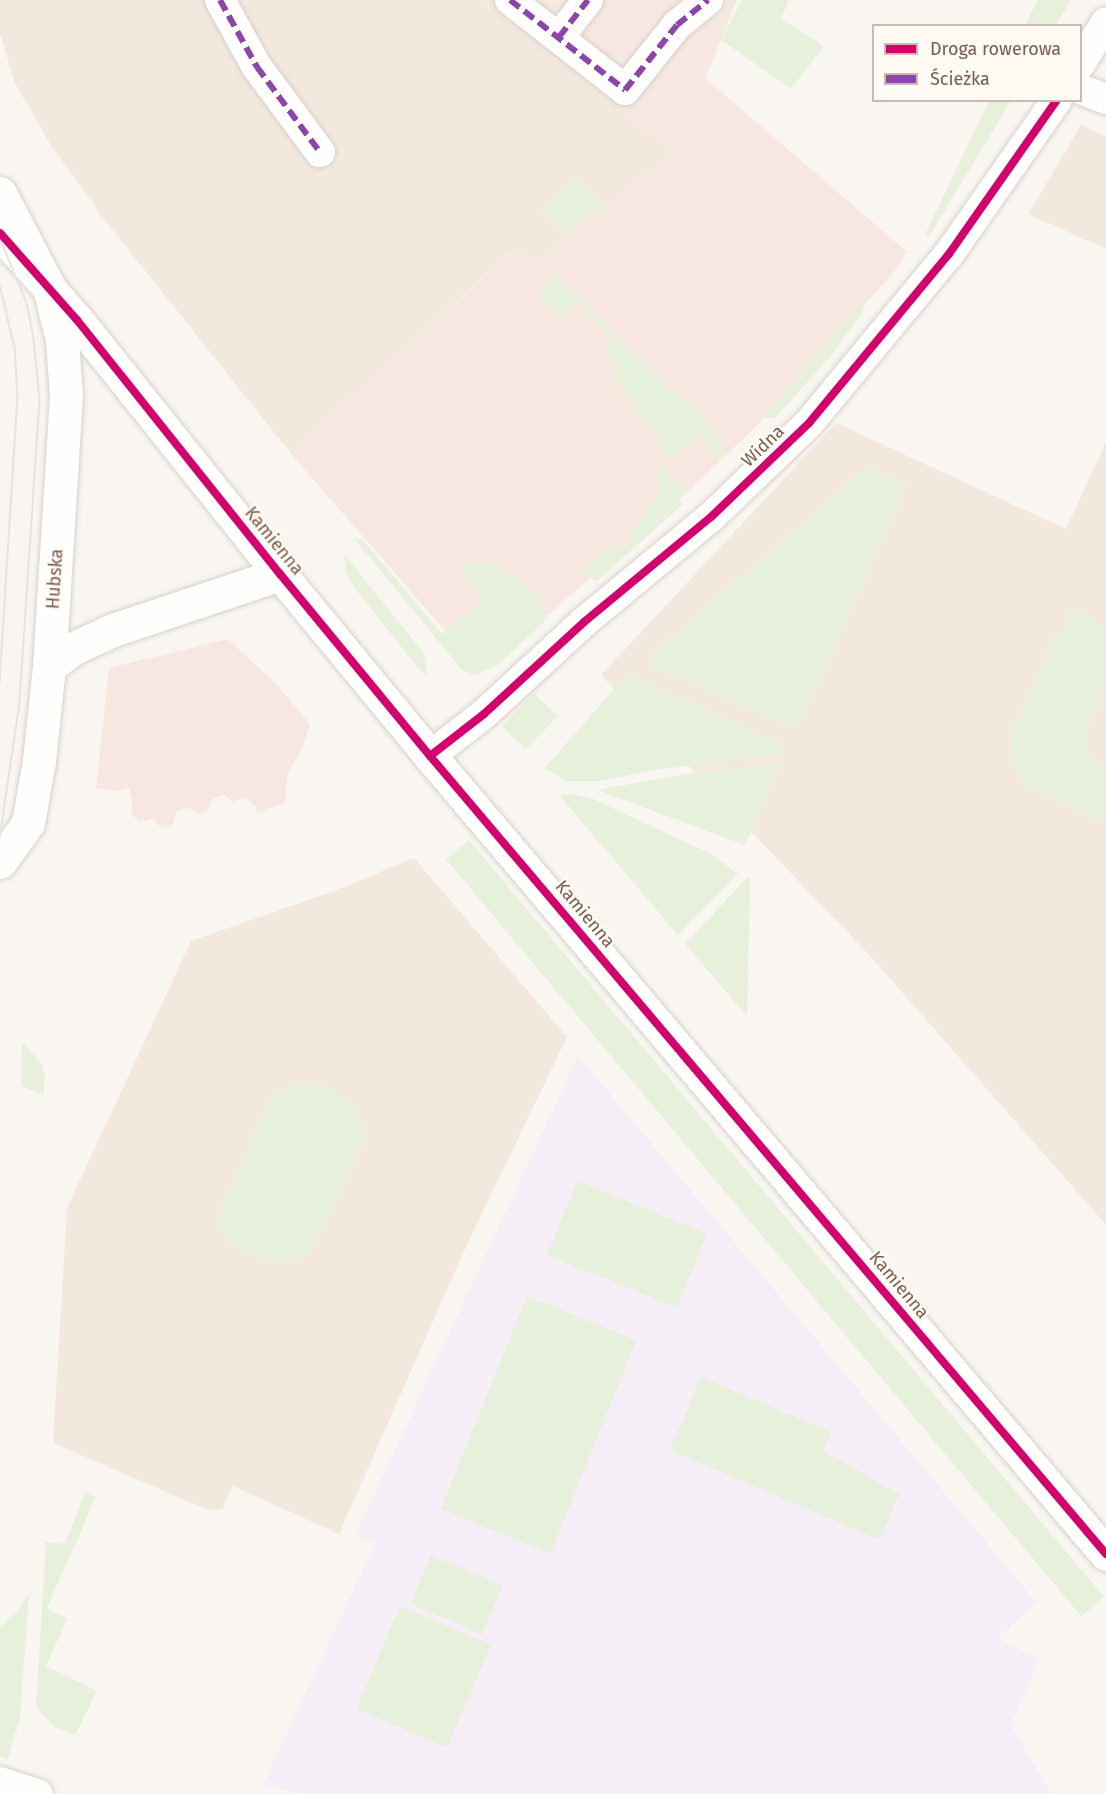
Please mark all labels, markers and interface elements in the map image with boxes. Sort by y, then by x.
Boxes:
legend [872,24,1082,102]
text: Droga rowerowa [930,38,1061,60]
text: Ścieżka [930,68,990,90]
street label: Widna [737,421,789,471]
street label: Kamienna [240,503,308,579]
street label: Hubska [42,548,68,610]
street label: Kamienna [551,876,619,952]
street label: Kamienna [865,1247,933,1323]

